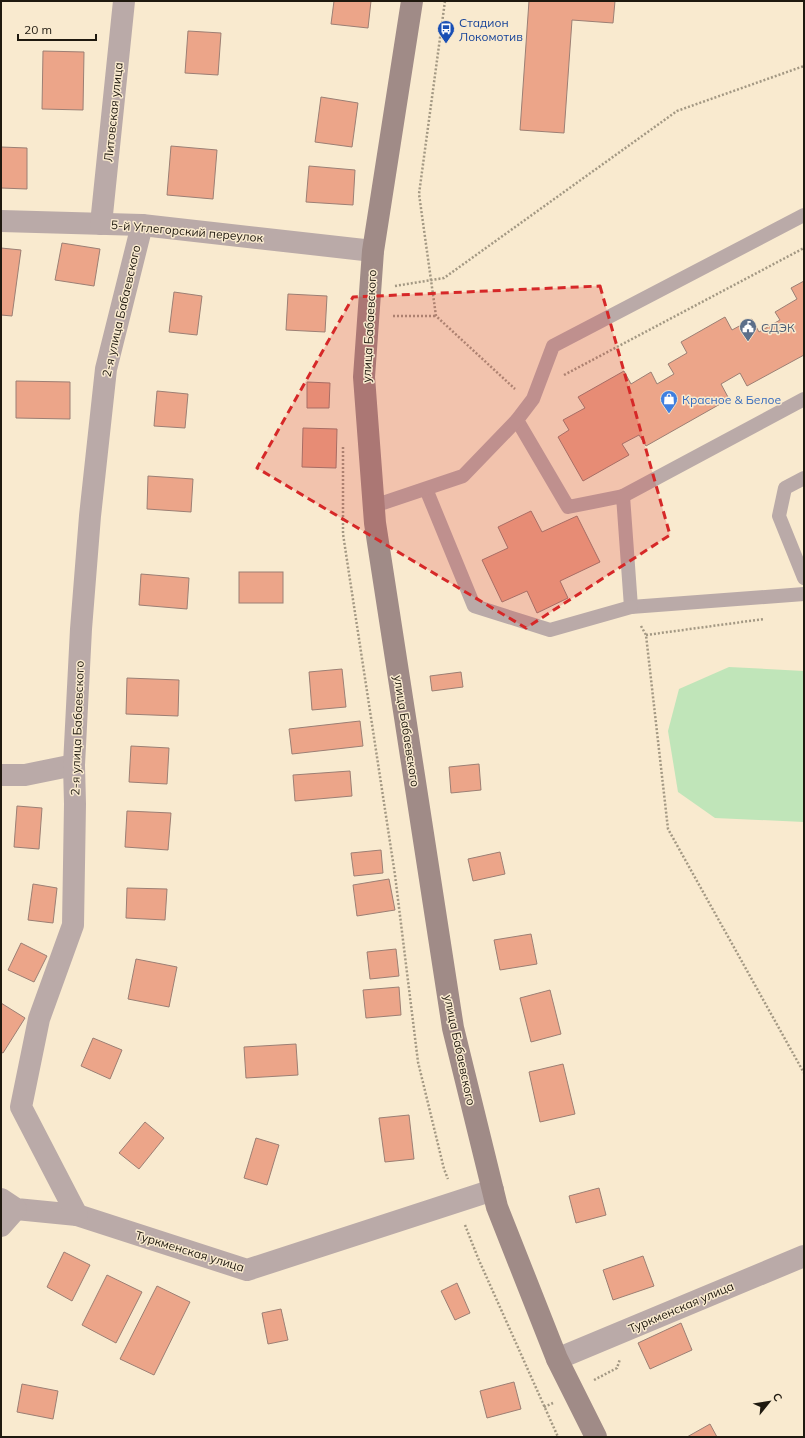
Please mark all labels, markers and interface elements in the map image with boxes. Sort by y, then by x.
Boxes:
place label: Стадион Локомотив [459,15,523,44]
scale bar [18,16,96,42]
bus stop icon: Стадион Локомотив [436,19,456,44]
text: 20 m [24,22,52,37]
street label: Литовская улица [100,62,126,162]
street label: 5-й Углегорский переулок [110,217,264,245]
street label: 2-я улица Бабаевского [99,243,144,378]
street label: улица Бабаевского [359,269,379,383]
public building icon: СДЭК [738,317,758,342]
place label: СДЭК [761,320,795,335]
shop icon: Красное & Белое [659,389,679,414]
place label: Красное & Белое [682,392,781,407]
street label: 2-я улица Бабаевского [67,660,87,796]
street label: улица Бабаевского [391,674,423,788]
street label: улица Бабаевского [441,993,479,1107]
street label: Туркменская улица [134,1227,246,1275]
street label: Туркменская улица [626,1278,736,1336]
north arrow [749,1382,789,1422]
text: С [770,1390,786,1404]

